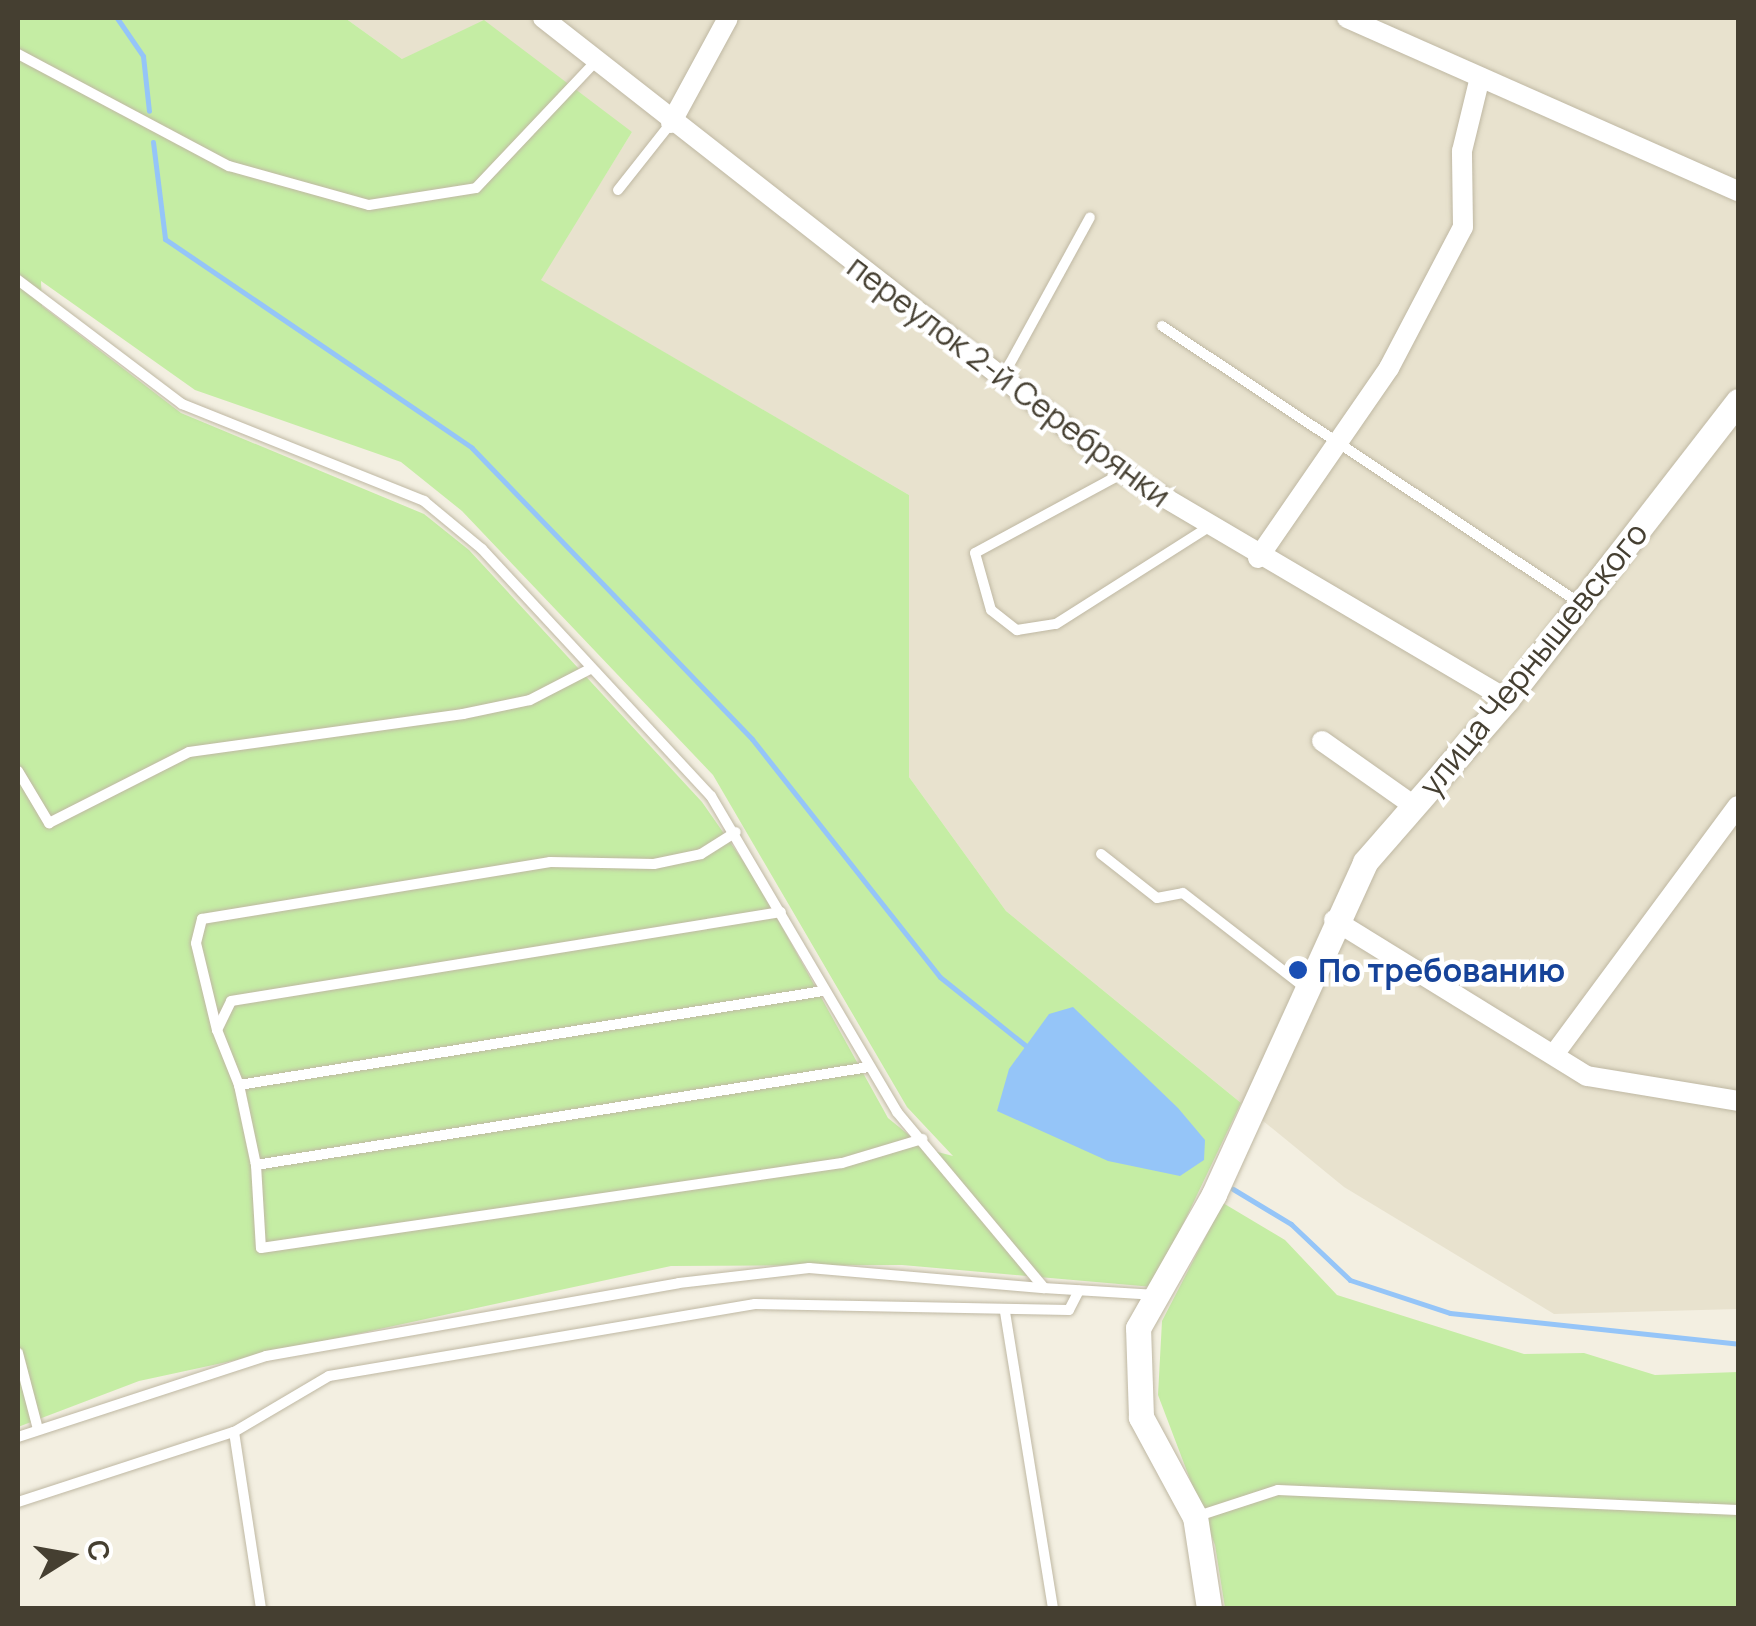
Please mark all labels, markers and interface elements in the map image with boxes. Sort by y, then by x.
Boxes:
street label: переулок 2-й Серебрянки [840,247,1178,515]
street label: улица Чернышевского [1411,514,1655,804]
place label: По требованию [1318,951,1565,989]
marker: По требованию [1287,959,1309,981]
north arrow [20,1506,120,1606]
text: С [79,1536,120,1564]

